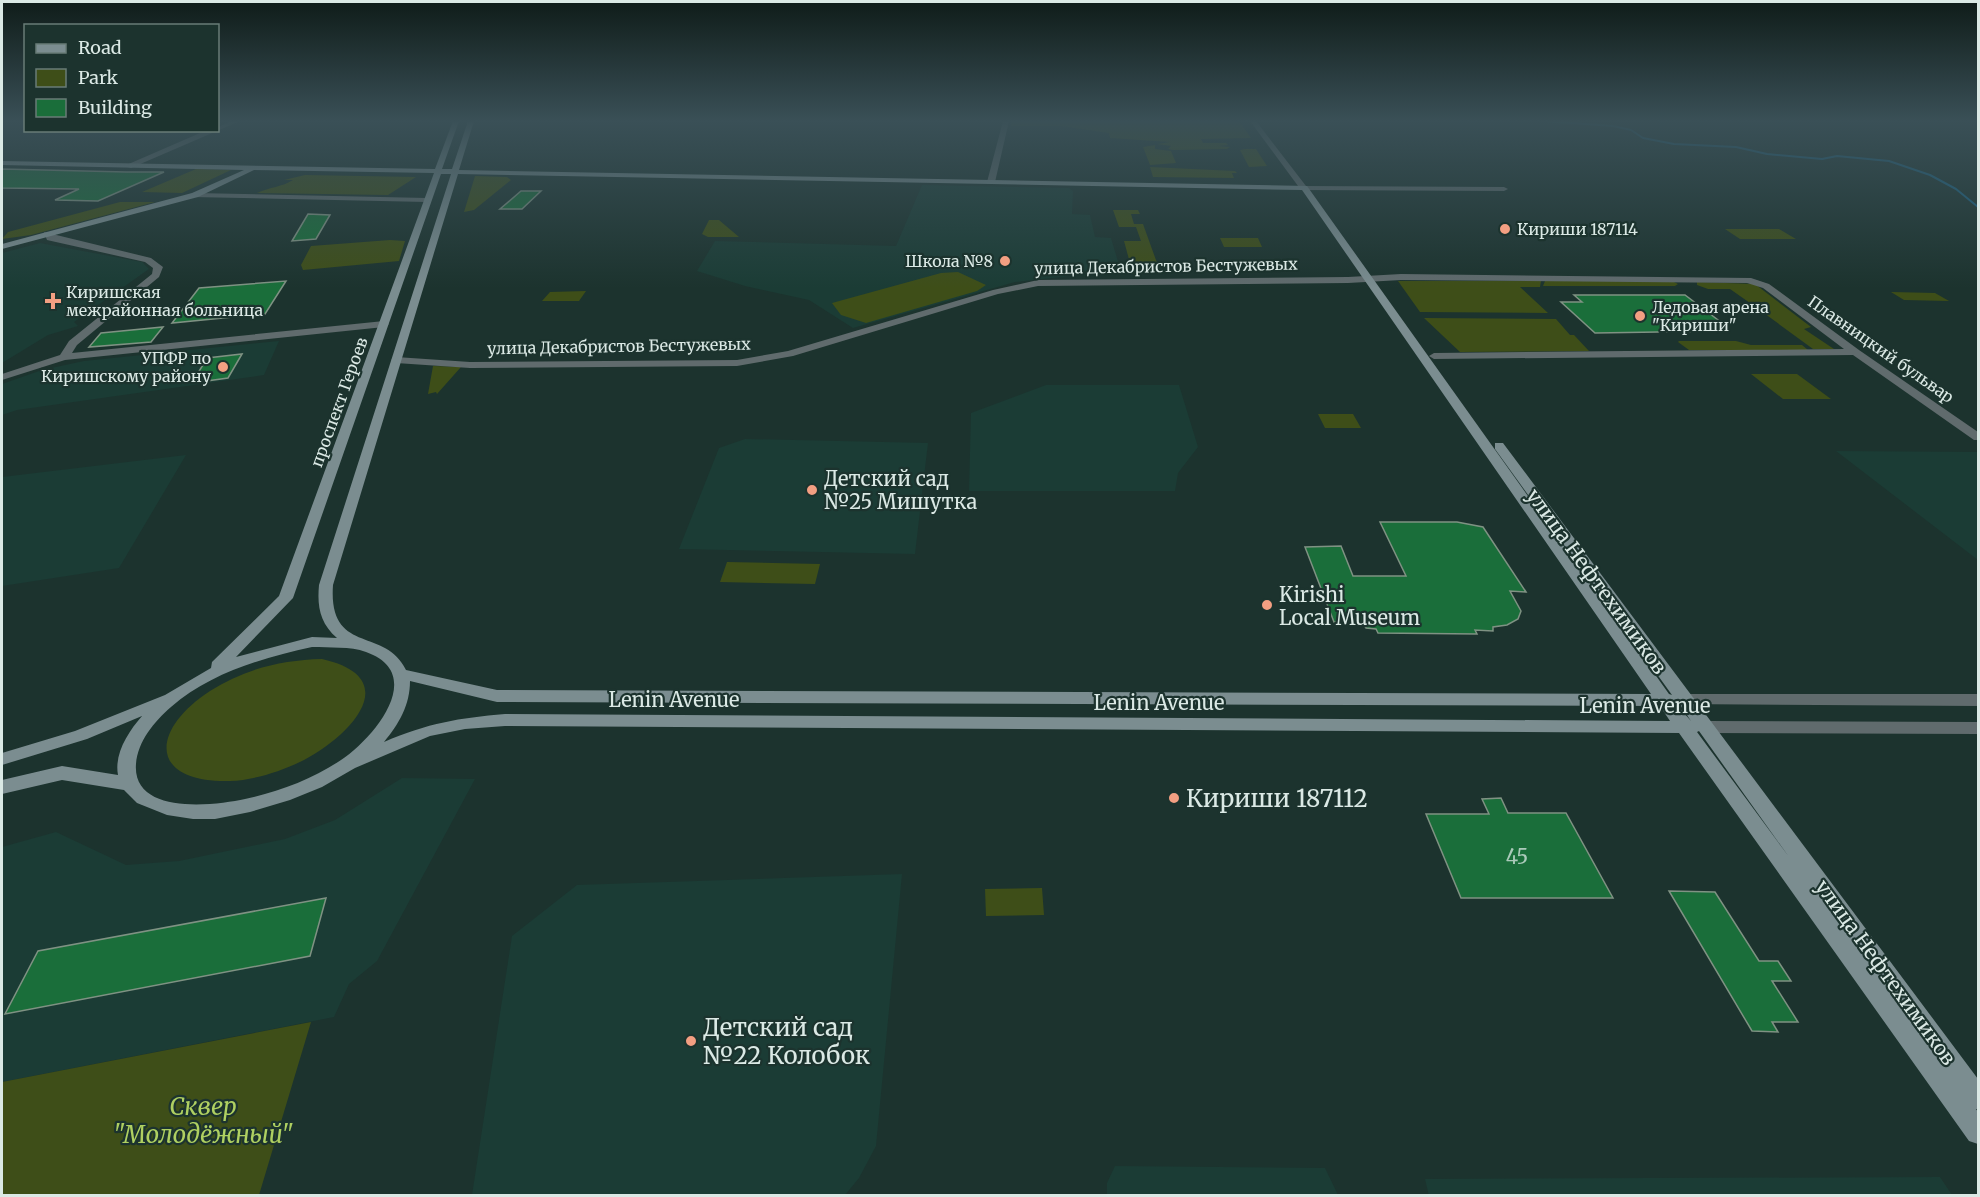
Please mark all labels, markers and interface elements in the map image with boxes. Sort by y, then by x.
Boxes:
legend [24,24,219,132]
text: Road [78,36,122,59]
text: Park [78,66,119,89]
text: Building [78,96,152,119]
place label: Кириши 187114 [1517,219,1638,239]
marker: Кириши 187114 [1498,222,1512,236]
place label: Школа №8 [905,251,993,271]
marker: Школа №8 [998,254,1012,268]
street label: улица Декабристов Бестужевых [1034,254,1298,278]
place label: Киришская межрайонная больница [66,282,263,320]
street label: Плавницкий бульвар [1804,291,1958,407]
marker: Киришская межрайонная больница [44,292,62,310]
place label: Ледовая арена "Кириши" [1652,297,1769,335]
marker: Ледовая арена "Кириши" [1633,309,1647,323]
street label: проспект Героев [306,334,372,470]
street label: улица Декабристов Бестужевых [487,334,751,358]
place label: УПФР по Киришскому району [41,348,212,386]
marker: УПФР по Киришскому району [216,360,230,374]
place label: Детский сад №25 Мишутка [824,466,977,514]
marker: Детский сад №25 Мишутка [805,483,819,497]
street label: улица Нефтехимиков [1521,483,1673,679]
place label: Kirishi Local Museum [1279,582,1420,630]
marker: Kirishi Local Museum [1260,598,1274,612]
street label: Lenin Avenue [609,687,739,712]
street label: Lenin Avenue [1094,690,1224,715]
street label: Lenin Avenue [1580,693,1710,718]
place label: Кириши 187112 [1186,783,1368,814]
marker: Кириши 187112 [1167,791,1181,805]
house number: 45 [1506,844,1528,869]
street label: улица Нефтехимиков [1810,874,1962,1070]
place label: Детский сад №22 Колобок [703,1012,870,1071]
marker: Детский сад №22 Колобок [684,1034,698,1048]
park label: Сквер "Молодёжный" [113,1091,293,1150]

